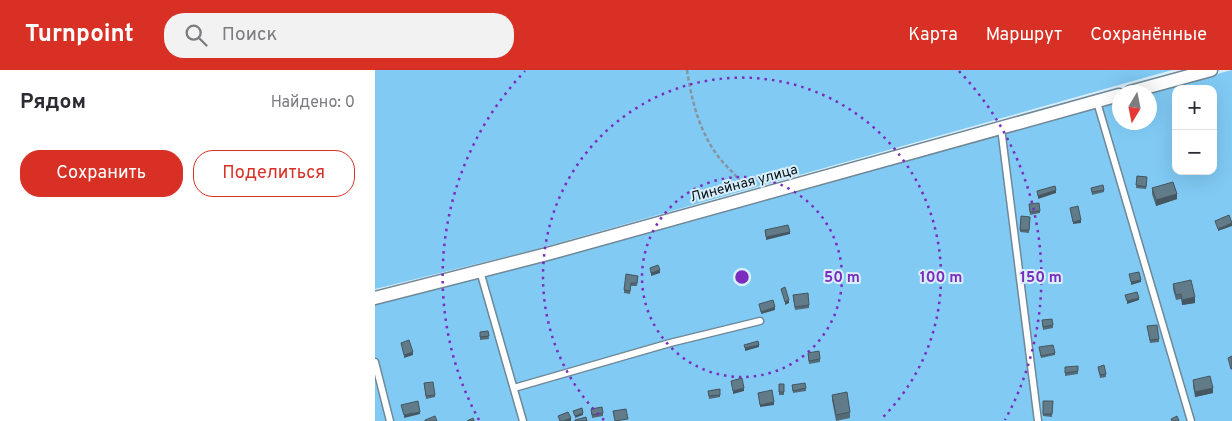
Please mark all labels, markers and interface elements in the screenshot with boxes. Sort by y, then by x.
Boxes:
search box [164,13,514,58]
text: Turnpoint [25,20,134,50]
icon: search [182,21,210,49]
text: Поиск [222,23,277,47]
text: Карта [908,24,958,47]
text: Маршрут [986,24,1062,47]
text: Сохранённые [1090,24,1207,47]
north arrow [1112,85,1157,130]
map controls [1172,85,1217,175]
button: + [1172,85,1217,130]
text: Рядом [20,89,86,116]
text: Найдено: 0 [271,93,355,113]
button: − [1172,130,1217,175]
button: Сохранить [20,150,183,197]
button: Поделиться [193,150,355,197]
street label: Линейная улица [688,161,800,207]
centre of rings [733,268,751,286]
text: 50 m [824,269,860,288]
text: 100 m [920,269,962,288]
text: 150 m [1020,269,1062,288]

